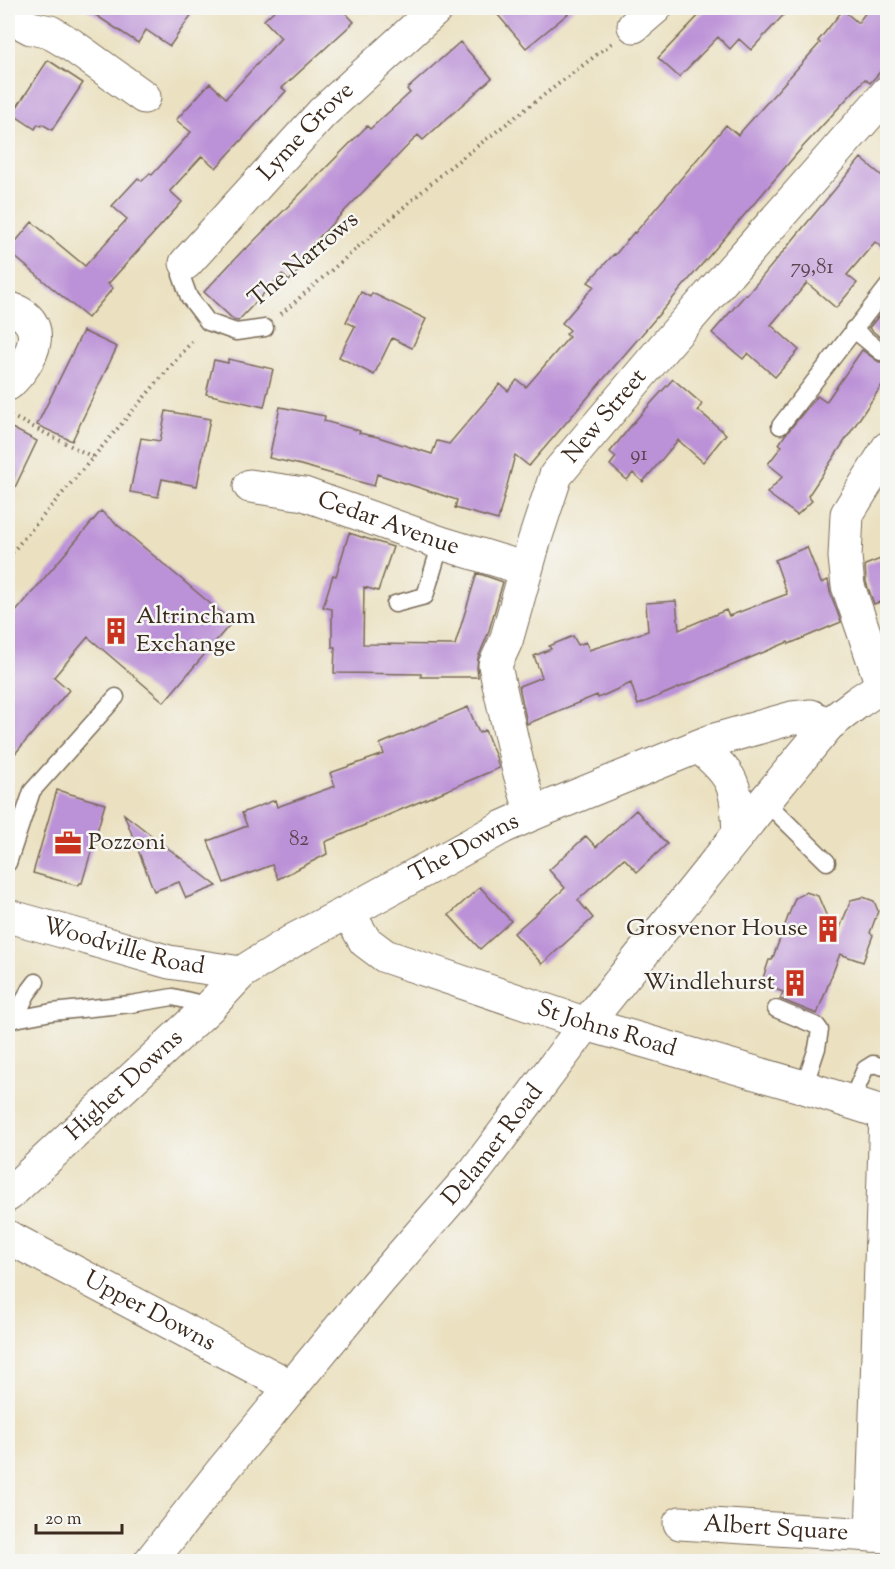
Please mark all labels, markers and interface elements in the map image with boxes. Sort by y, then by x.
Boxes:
street label: Lyme Grove [251,75,362,189]
street label: The Narrows [242,204,366,316]
house number: 79,81 [790,253,834,283]
street label: New Street [555,362,655,471]
house number: 91 [630,440,648,470]
street label: Cedar Avenue [313,483,463,565]
place label: Altrincham Exchange [136,600,256,662]
building icon: Altrincham Exchange [101,616,131,646]
street label: The Downs [404,805,525,892]
house number: 82 [289,825,309,855]
place label: Pozzoni [88,826,166,860]
office icon: Pozzoni [53,828,83,858]
street label: Woodville Road [39,909,208,984]
place label: Grosvenor House [626,912,808,946]
building icon: Grosvenor House [813,914,843,944]
place label: Windlehurst [644,966,775,1000]
building icon: Windlehurst [780,968,810,998]
street label: St Johns Road [532,992,681,1066]
street label: Higher Downs [59,1022,191,1149]
street label: Delamer Road [435,1077,552,1214]
street label: Upper Downs [78,1263,221,1360]
scale bar [36,1497,122,1535]
text: 20 m [45,1507,82,1533]
street label: Albert Square [702,1507,849,1550]

